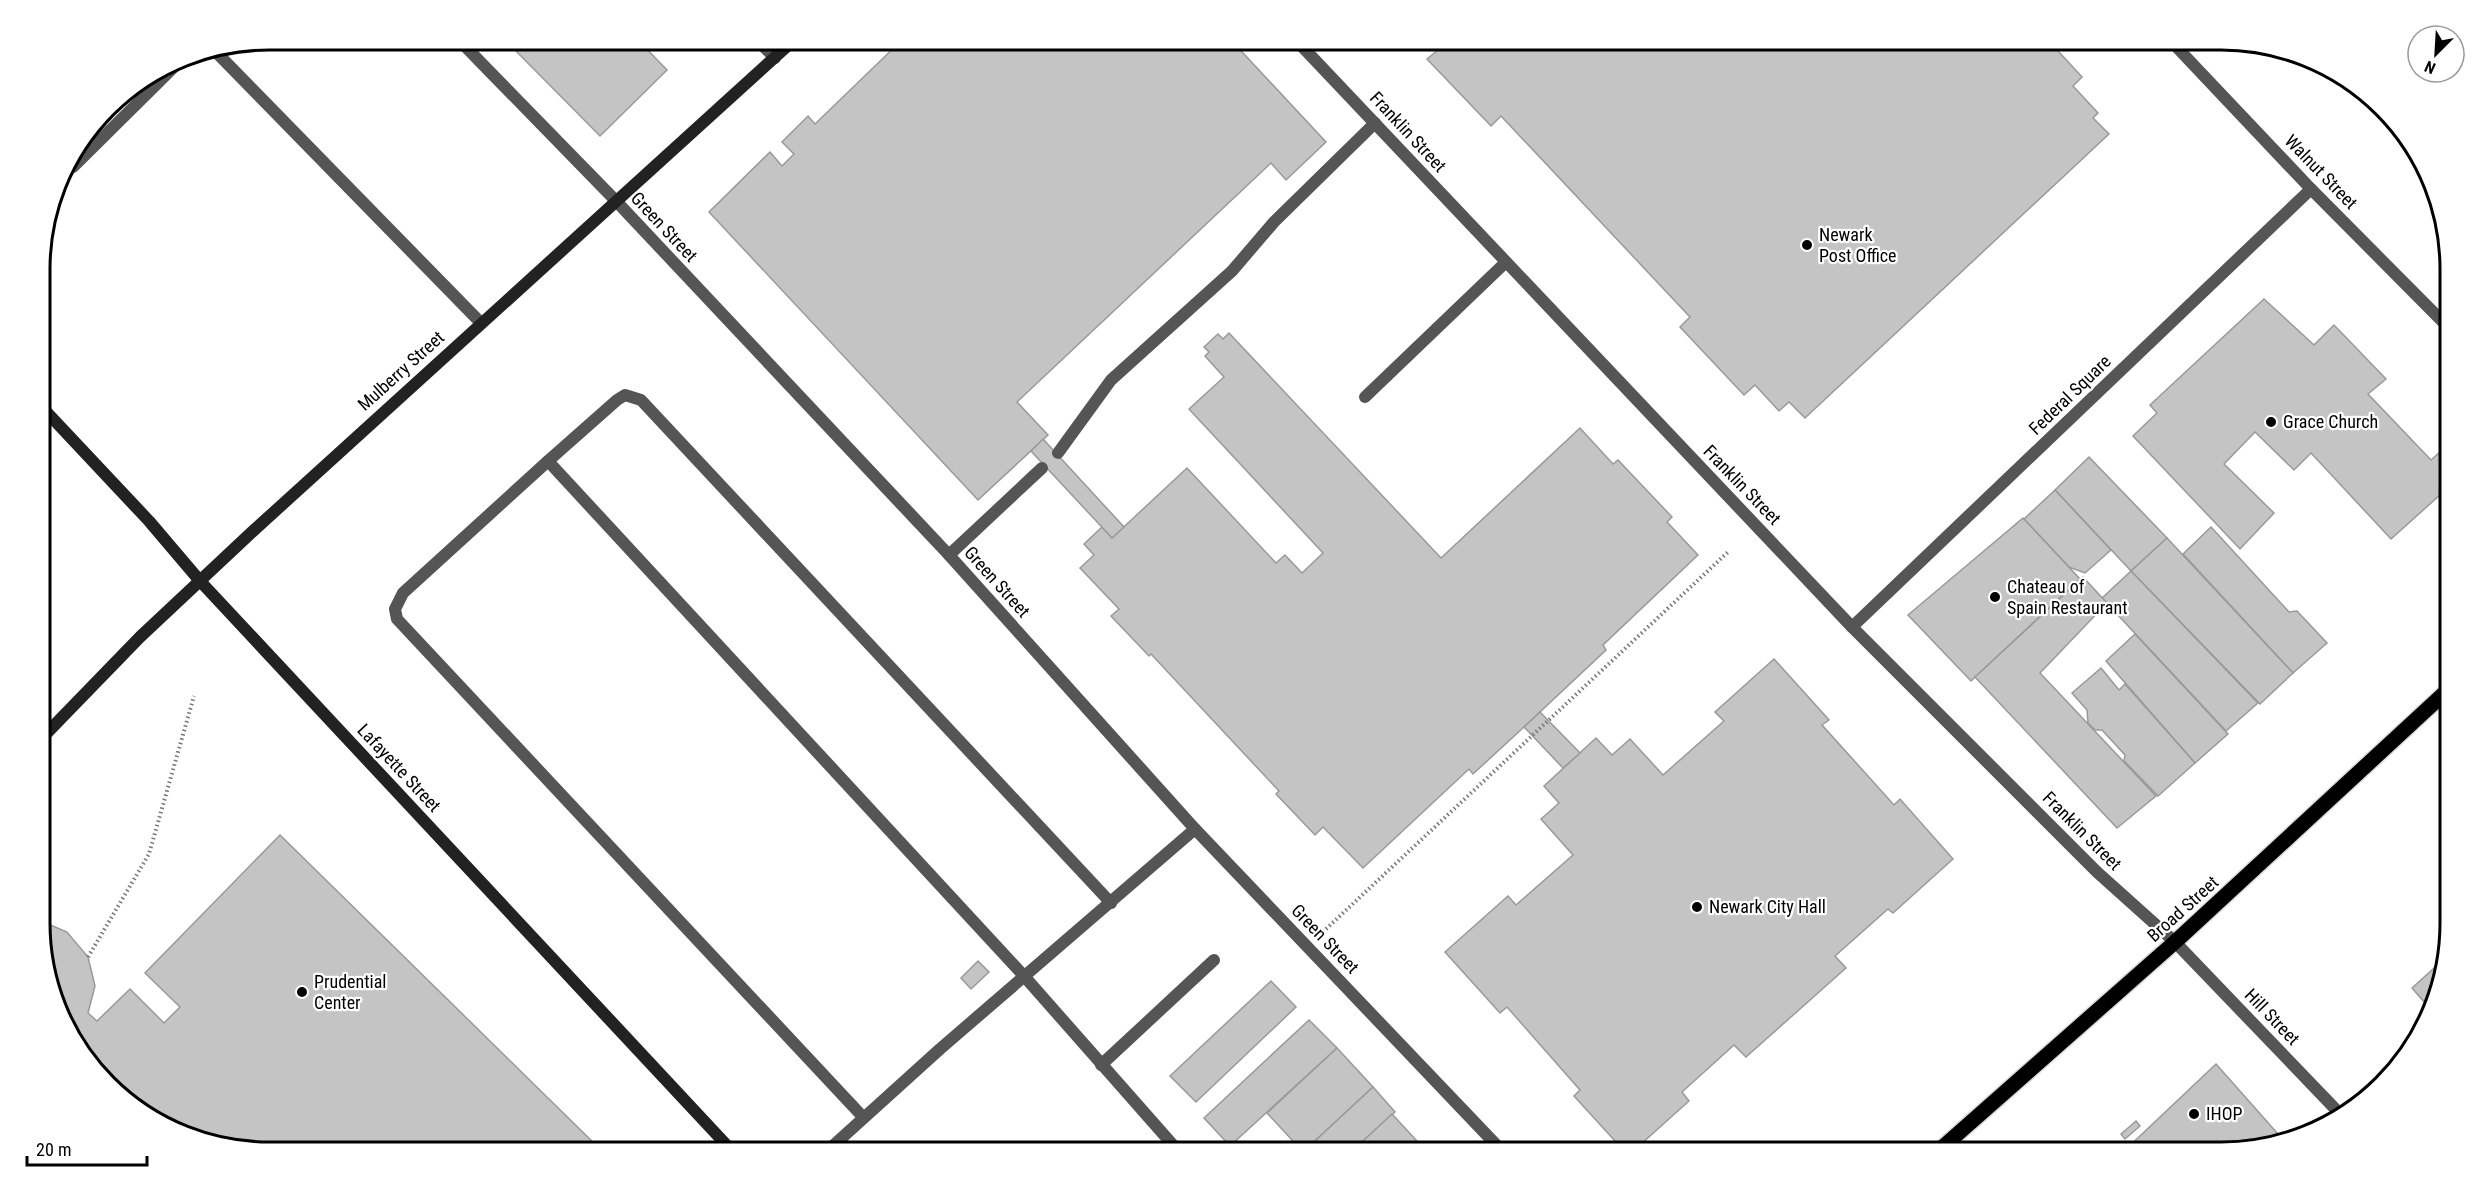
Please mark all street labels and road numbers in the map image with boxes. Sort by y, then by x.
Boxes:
street label: Franklin Street [1366,87,1451,176]
street label: Walnut Street [2281,130,2362,213]
street label: Green Street [627,187,702,266]
street label: Mulberry Street [353,326,448,415]
street label: Federal Square [2024,350,2115,439]
street label: Franklin Street [1699,441,1785,529]
street label: Green Street [960,542,1035,621]
street label: Lafayette Street [353,719,445,816]
street label: Franklin Street [2039,787,2126,874]
street label: Broad Street [2143,871,2222,946]
street label: Green Street [1287,900,1363,978]
street label: Hill Street [2241,984,2304,1049]

